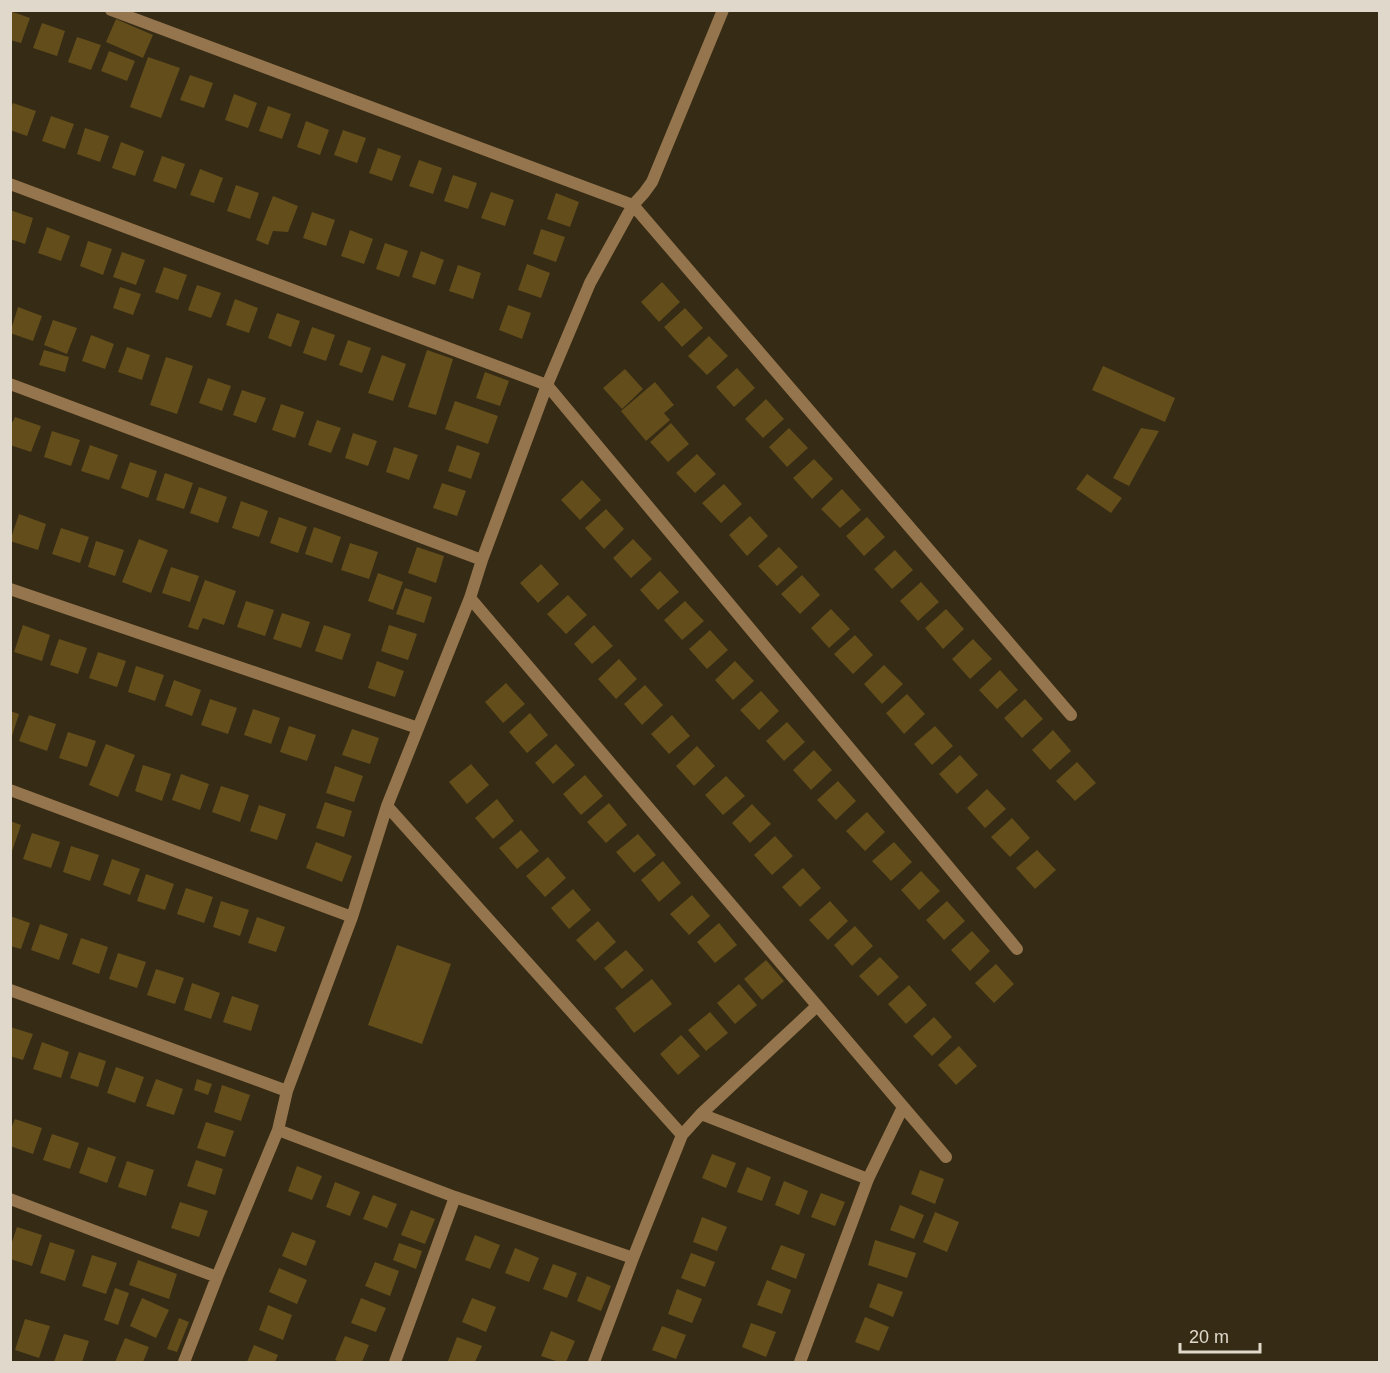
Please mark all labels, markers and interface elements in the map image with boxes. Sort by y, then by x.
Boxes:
scale bar [1180,1316,1260,1354]
text: 20 m [1189,1327,1229,1347]

